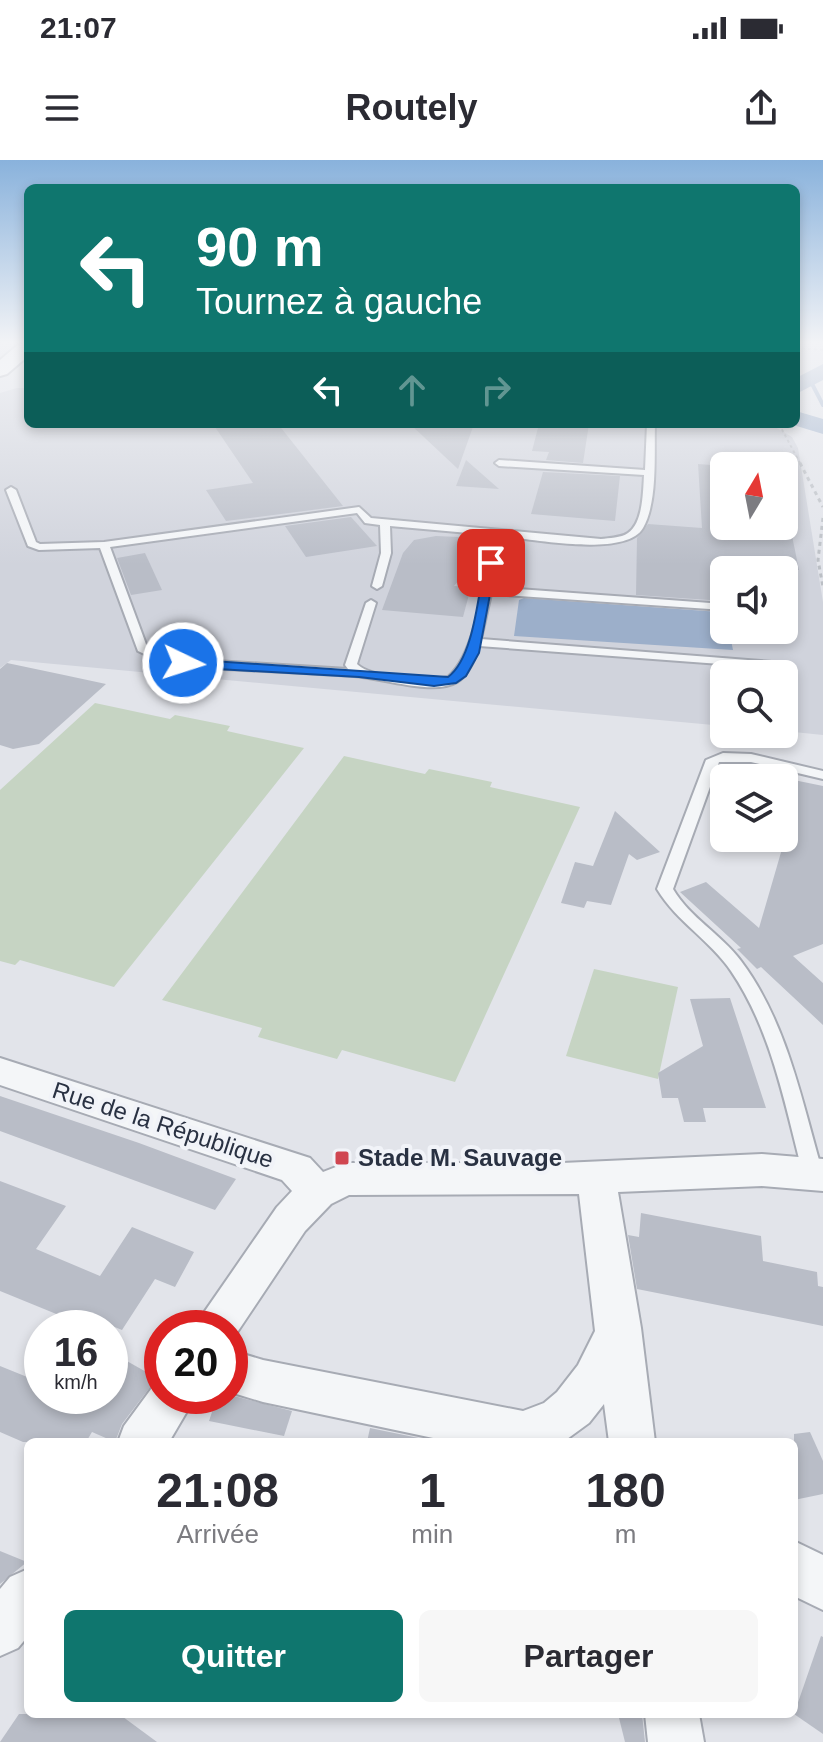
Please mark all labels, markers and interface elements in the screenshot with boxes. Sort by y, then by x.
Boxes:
text: 21:07 [40,11,117,44]
icon: menu [40,86,84,130]
icon: share [739,86,783,130]
text: Routely [345,87,478,128]
text: 90 m [196,215,324,278]
icon: left [64,216,168,320]
text: Tournez à gauche [196,281,482,322]
icon: left [306,368,350,412]
icon: ahead [390,368,434,412]
icon: right [474,368,518,412]
north arrow [710,452,798,540]
map controls [710,452,798,852]
pin [457,529,525,597]
icon: arrive [469,541,513,585]
button: sound [710,556,798,644]
position arrow [141,621,225,705]
button: search [710,660,798,748]
button: layers [710,764,798,852]
street label: Rue de la République [49,1076,277,1173]
place label: Stade M. Sauvage [358,1144,562,1171]
marker: Stade M. Sauvage [333,1149,351,1167]
speed limit sign: 20 [144,1310,248,1414]
text: 16 [54,1330,98,1374]
text: km/h [54,1371,98,1393]
text: 21:08 [156,1464,279,1517]
text: 1 [419,1464,446,1517]
text: 180 [586,1464,666,1517]
text: Arrivée [177,1519,259,1549]
text: min [411,1519,453,1549]
text: m [615,1519,636,1549]
button: Quitter [64,1610,403,1702]
button: Partager [419,1610,758,1702]

